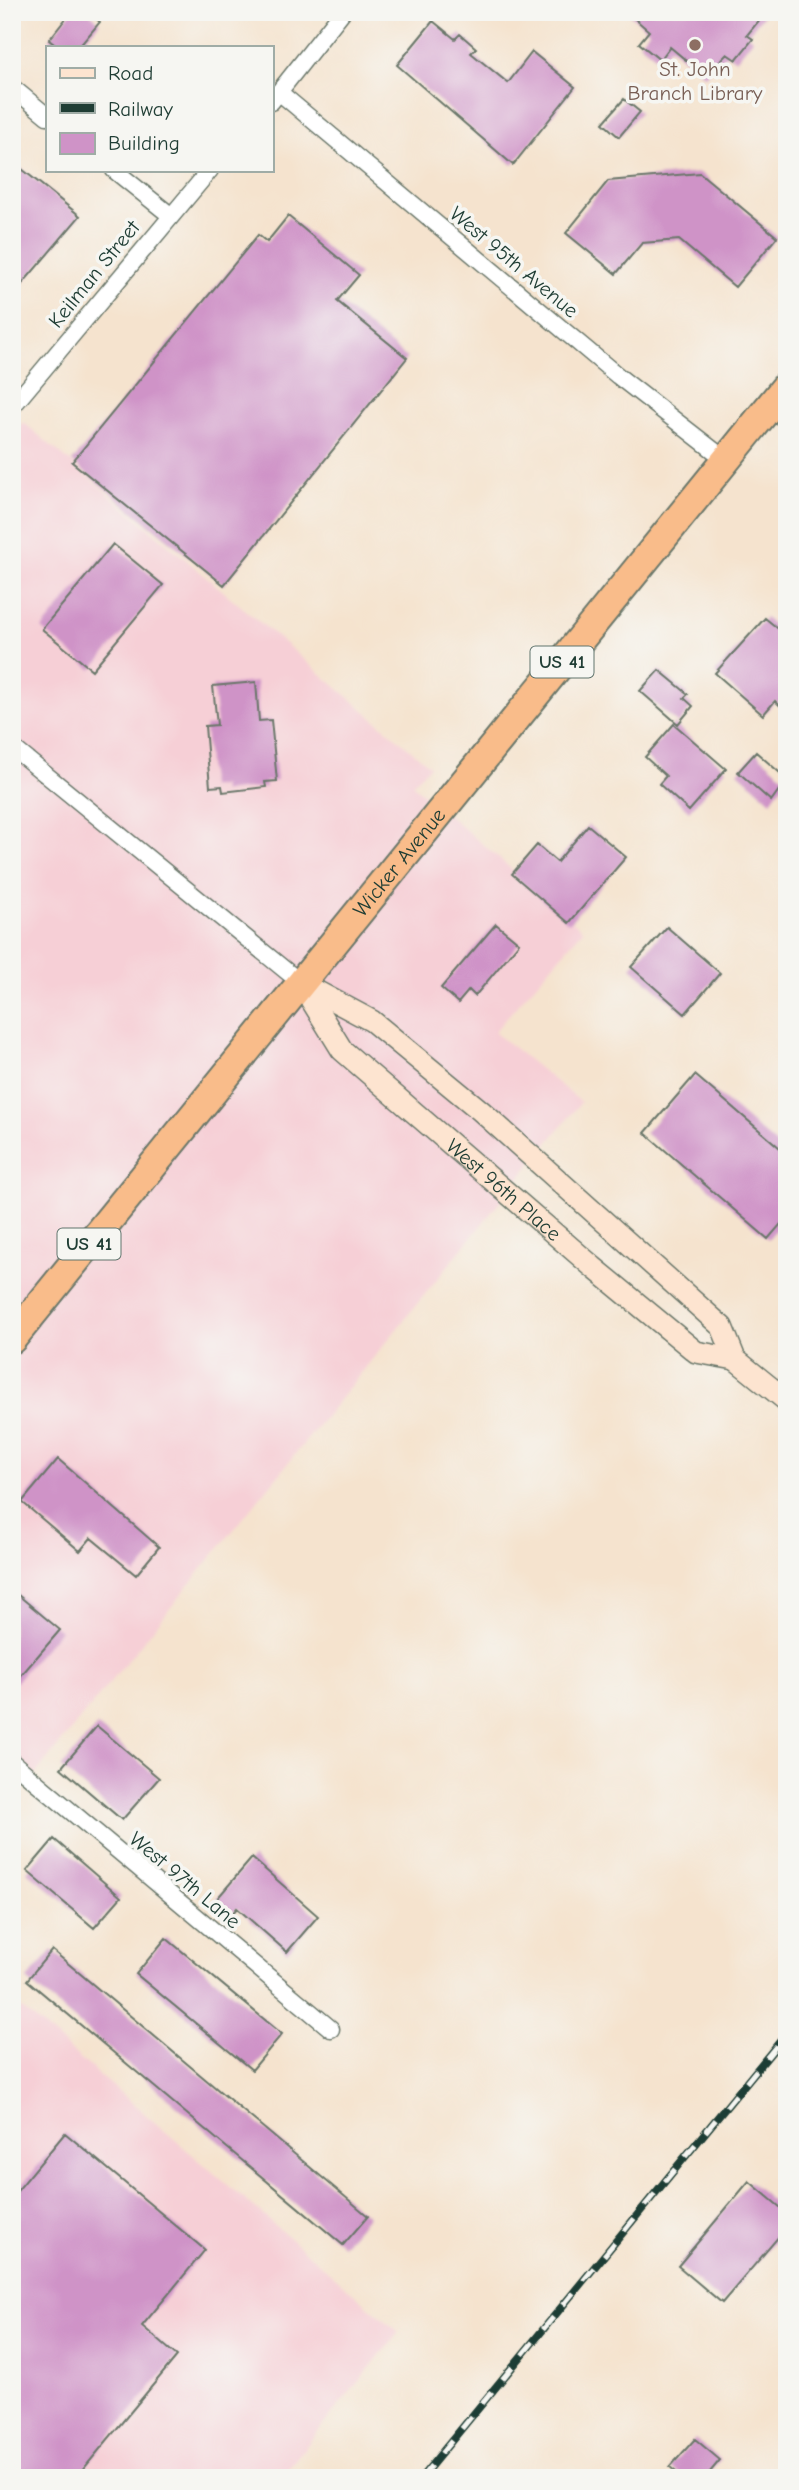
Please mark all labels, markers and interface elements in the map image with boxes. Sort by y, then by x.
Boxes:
marker: St. John Branch Library [687,37,703,53]
legend [46,46,273,172]
place label: St. John Branch Library [628,57,763,105]
text: Road [108,61,153,85]
text: Railway [108,97,173,121]
text: Building [108,131,180,155]
street label: West 95th Avenue [445,201,583,323]
street label: Keilman Street [43,215,145,332]
road number: US 41 [530,646,594,678]
street label: Wicker Avenue [348,803,450,922]
street label: West 96th Place [441,1134,566,1246]
road number: US 41 [57,1228,120,1260]
street label: West 97th Lane [125,1827,245,1933]

